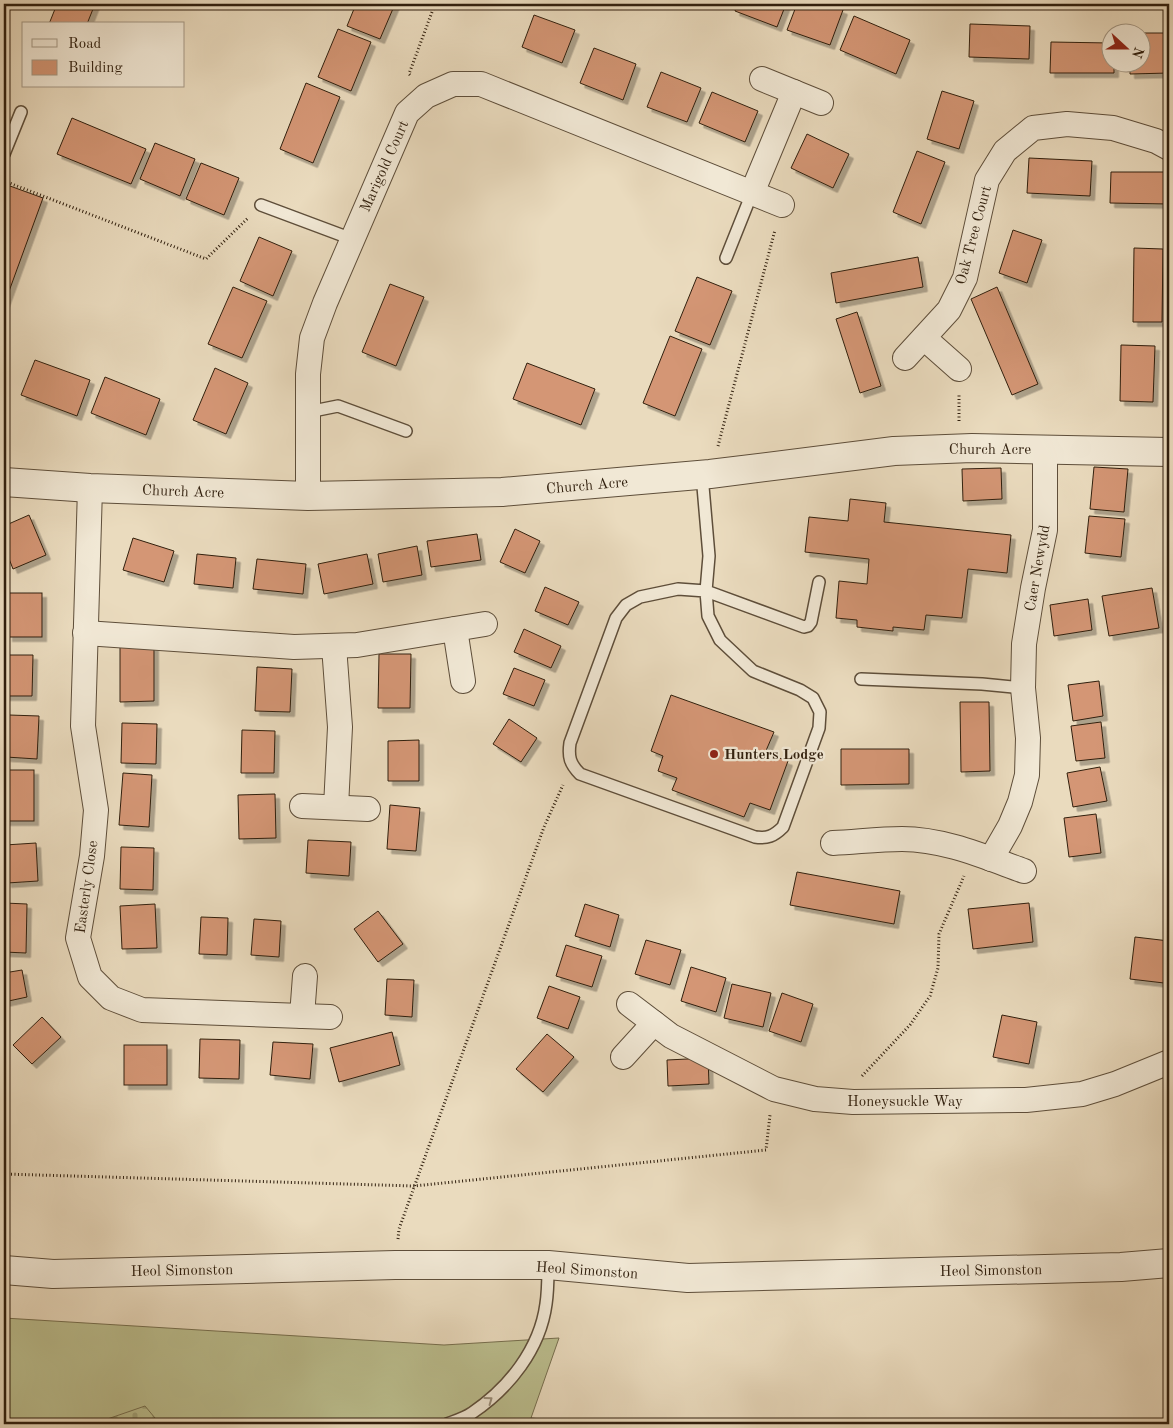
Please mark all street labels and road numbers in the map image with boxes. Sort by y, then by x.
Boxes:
street label: Marigold Court [358,118,412,215]
street label: Oak Tree Court [954,184,995,286]
street label: Church Acre [949,443,1031,458]
street label: Church Acre [545,475,629,498]
street label: Church Acre [142,484,224,501]
street label: Caer Newydd [1023,524,1054,613]
street label: Easterly Close [74,840,101,935]
street label: Honeysuckle Way [847,1095,963,1110]
street label: Heol Simonston [535,1260,639,1283]
street label: Heol Simonston [131,1263,233,1280]
street label: Heol Simonston [940,1263,1042,1280]

